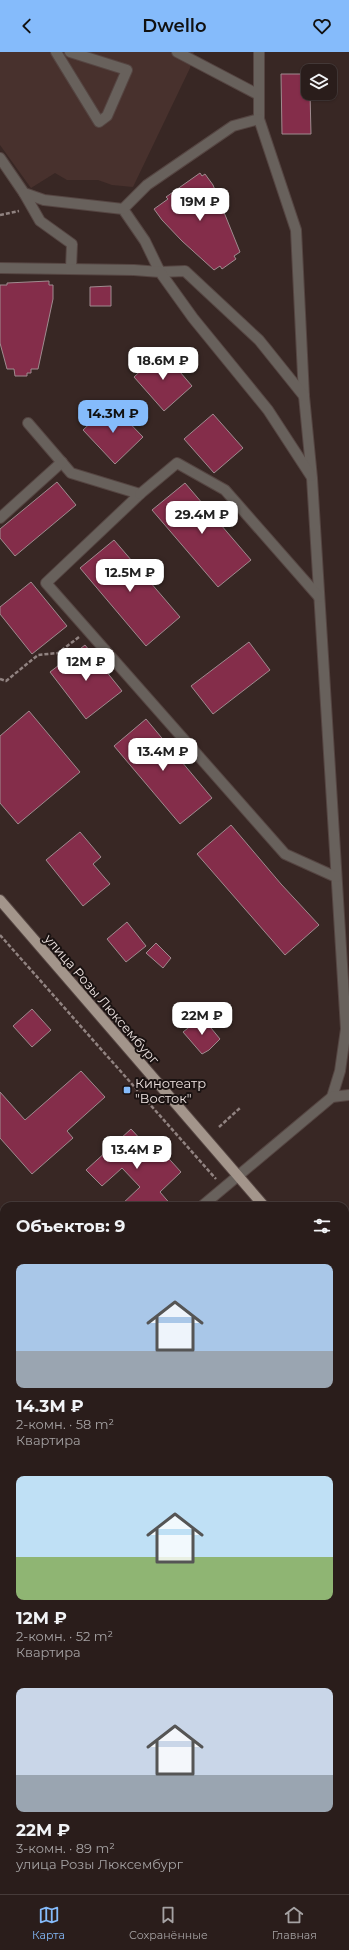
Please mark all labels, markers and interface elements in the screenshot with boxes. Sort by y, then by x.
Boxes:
icon: back [16,15,38,37]
text: Dwello [142,15,207,37]
icon: heart [311,15,333,37]
map controls [301,64,337,100]
button: layers [301,64,337,100]
pin: 19M ₽ [172,188,228,222]
text: 19M ₽ [180,193,220,209]
pin: 18.6M ₽ [126,347,200,381]
text: 18.6M ₽ [137,352,189,368]
pin: 14.3M ₽ [76,400,150,434]
text: 14.3M ₽ [87,405,139,421]
pin: 29.4M ₽ [165,501,239,535]
text: 29.4M ₽ [175,506,229,522]
pin: 12.5M ₽ [93,559,167,593]
text: 12.5M ₽ [105,564,155,580]
pin: 12M ₽ [58,648,114,682]
text: 12M ₽ [67,653,105,669]
pin: 13.4M ₽ [126,738,200,772]
text: 13.4M ₽ [137,743,189,759]
street label: улица Розы Люксембург [41,930,163,1068]
pin: 22M ₽ [174,1002,230,1036]
text: 22M ₽ [181,1007,223,1023]
place label: Кинотеатр "Восток" [135,1075,206,1106]
marker: Кинотеатр "Восток" [122,1085,132,1095]
pin: 13.4M ₽ [100,1136,174,1170]
text: 13.4M ₽ [111,1141,163,1157]
icon: filters [311,1215,333,1237]
text: Объектов: 9 [16,1216,125,1236]
icon: home [139,1290,211,1362]
text: 14.3M ₽ [16,1396,84,1416]
text: 2-комн. · 58 m² [16,1416,114,1432]
text: Квартира [16,1432,81,1448]
icon: home [139,1502,211,1574]
text: 12M ₽ [16,1608,67,1628]
text: 2-комн. · 52 m² [16,1628,113,1644]
text: Квартира [16,1644,81,1660]
icon: home [139,1714,211,1786]
text: 22M ₽ [16,1820,70,1840]
text: 3-комн. · 89 m² [16,1840,115,1856]
text: улица Розы Люксембург [16,1856,183,1872]
tab: Карта [32,1904,65,1942]
tab: Сохранённые [129,1904,208,1942]
tab: Главная [272,1904,317,1942]

